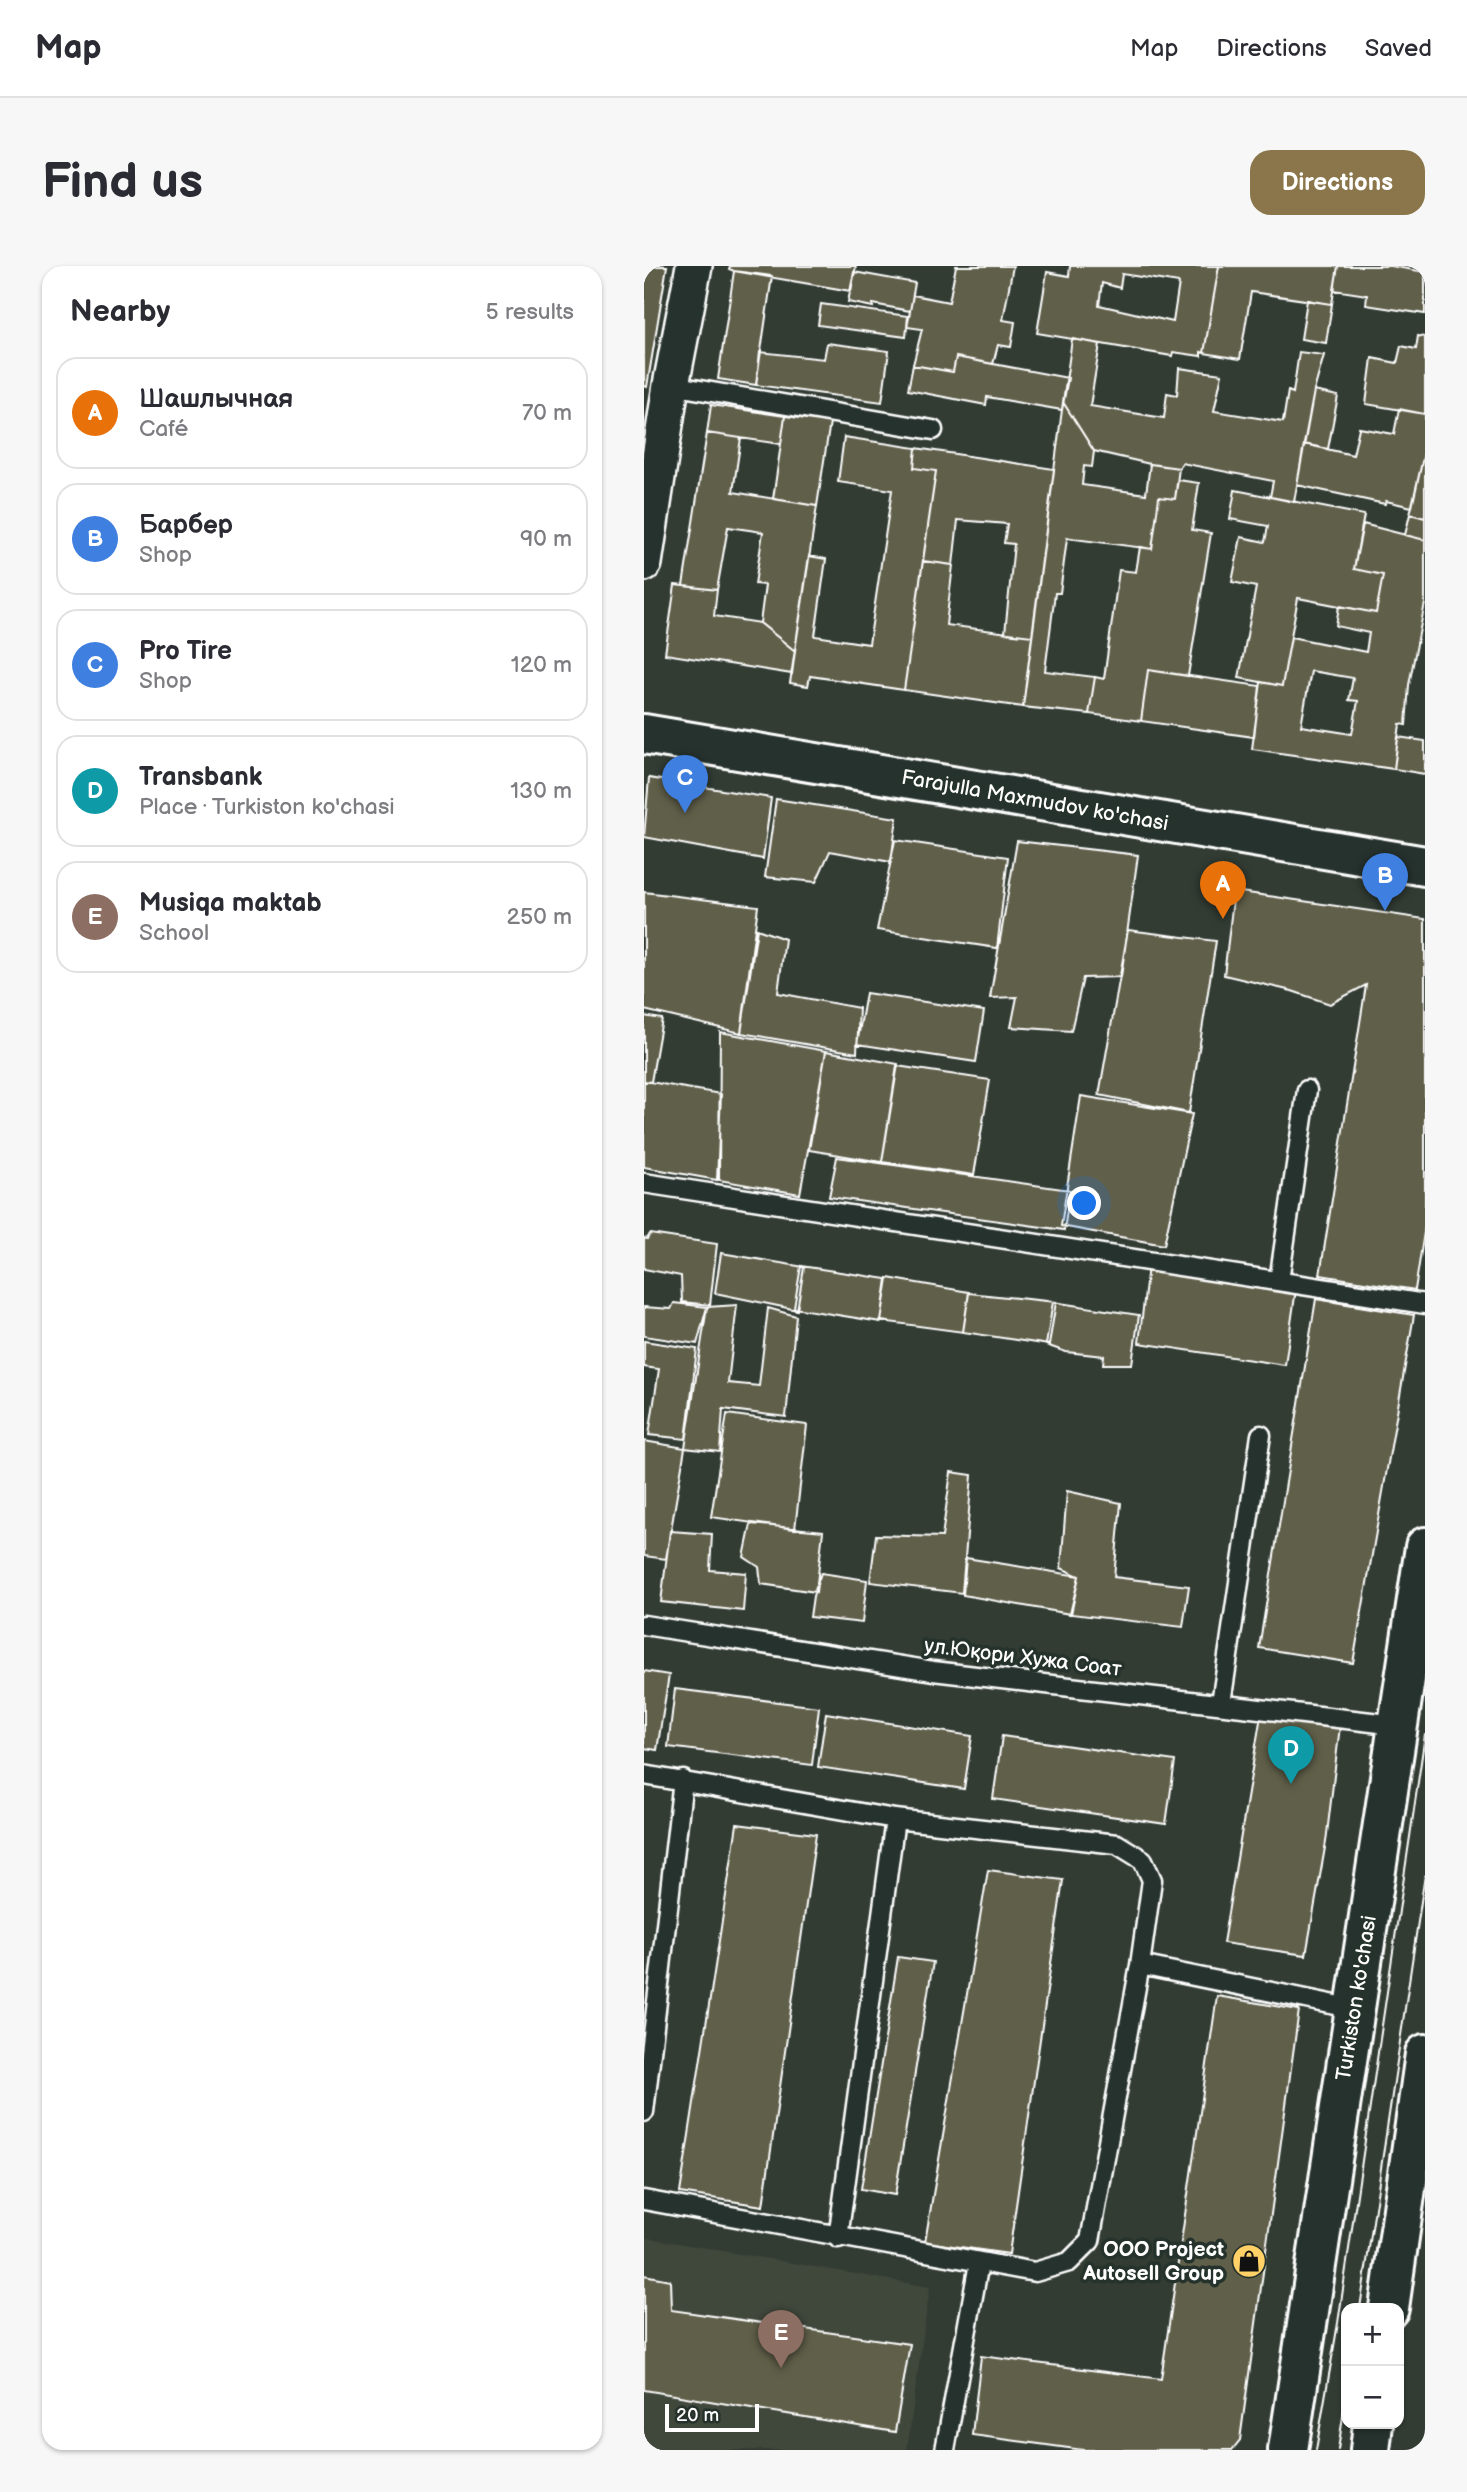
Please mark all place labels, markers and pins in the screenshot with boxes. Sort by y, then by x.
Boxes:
pin: C [662,755,708,813]
pin: B [1362,853,1408,911]
pin: A [1200,861,1246,919]
pin: D [1268,1726,1314,1784]
place label: OOO Project Autosell Group [1082,2237,1224,2286]
shop icon: OOO Project Autosell Group [1230,2242,1268,2280]
pin: E [758,2310,804,2368]

